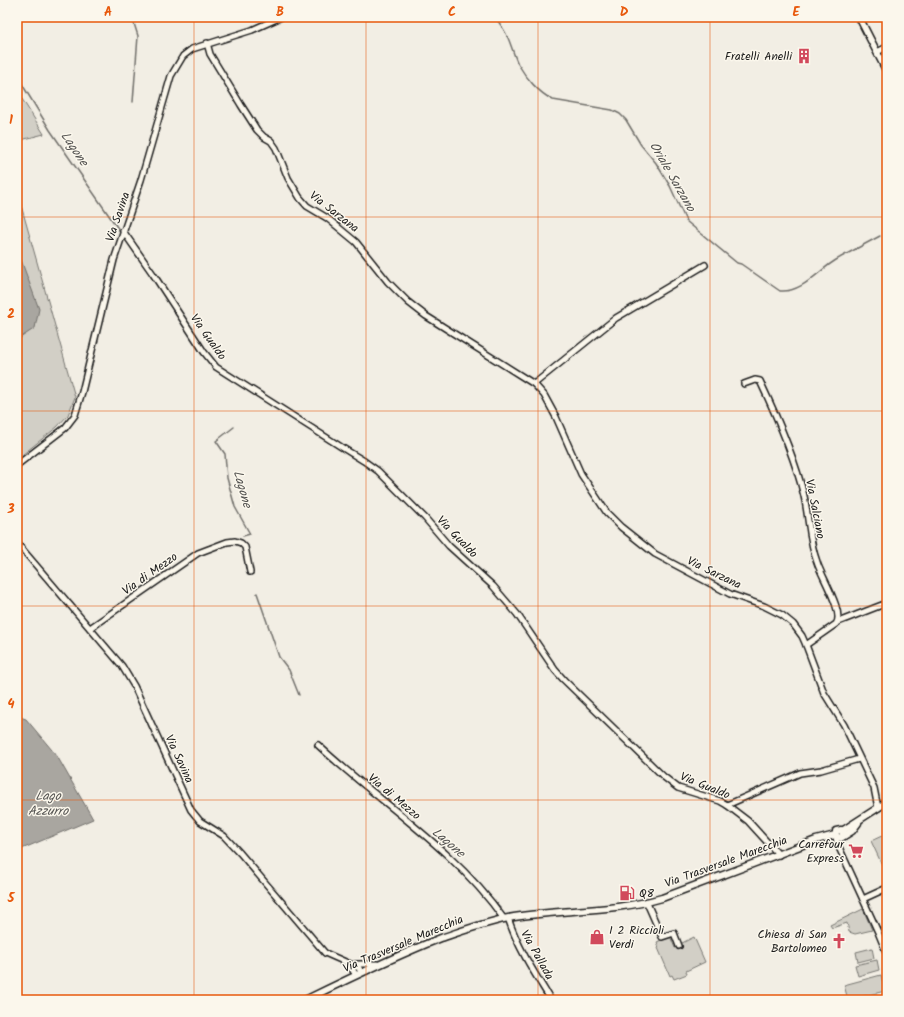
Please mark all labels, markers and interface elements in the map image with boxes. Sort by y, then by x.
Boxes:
text: A [104,2,112,23]
text: B [276,2,284,23]
text: C [448,2,456,23]
text: D [620,2,629,23]
text: E [792,2,800,23]
place label: Fratelli Anelli [725,47,793,66]
building icon: Fratelli Anelli [795,47,813,65]
text: 1 [9,110,13,131]
water label: Lagone [55,127,94,172]
water label: Oriale Sarzano [643,138,701,217]
street label: Via Sarzana [305,186,363,238]
street label: Via Savina [101,189,136,244]
text: 2 [7,304,15,325]
street label: Via Gualdo [185,310,231,364]
water label: Lagone [227,468,258,511]
street label: Via Salciano [800,478,830,540]
text: 3 [6,499,15,520]
street label: Via Gualdo [432,511,482,563]
street label: Via di Mezzo [118,548,182,600]
street label: Via Sarzana [684,552,745,595]
text: 4 [7,694,15,715]
street label: Via Savina [159,732,199,787]
street label: Via Gualdo [677,767,733,805]
street label: Via di Mezzo [363,769,425,825]
water label: Lago Azzurro [28,786,69,822]
water label: Lagone [427,823,470,864]
street label: Via Trasversale Marecchia [662,831,790,893]
place label: Carrefour Express [798,835,845,868]
supermarket icon: Carrefour Express [847,842,865,860]
fuel station icon: Q8 [618,884,636,902]
place label: Q8 [639,884,655,903]
text: 5 [7,888,16,909]
street label: Via Trasversale Marecchia [340,910,467,978]
place label: I 2 Riccioli Verdi [609,921,665,954]
place label: Chiesa di San Bartolomeo [758,925,827,958]
street label: Via Pallada [515,926,559,984]
shop icon: I 2 Riccioli Verdi [588,928,606,946]
church icon: Chiesa di San Bartolomeo [830,932,848,950]

